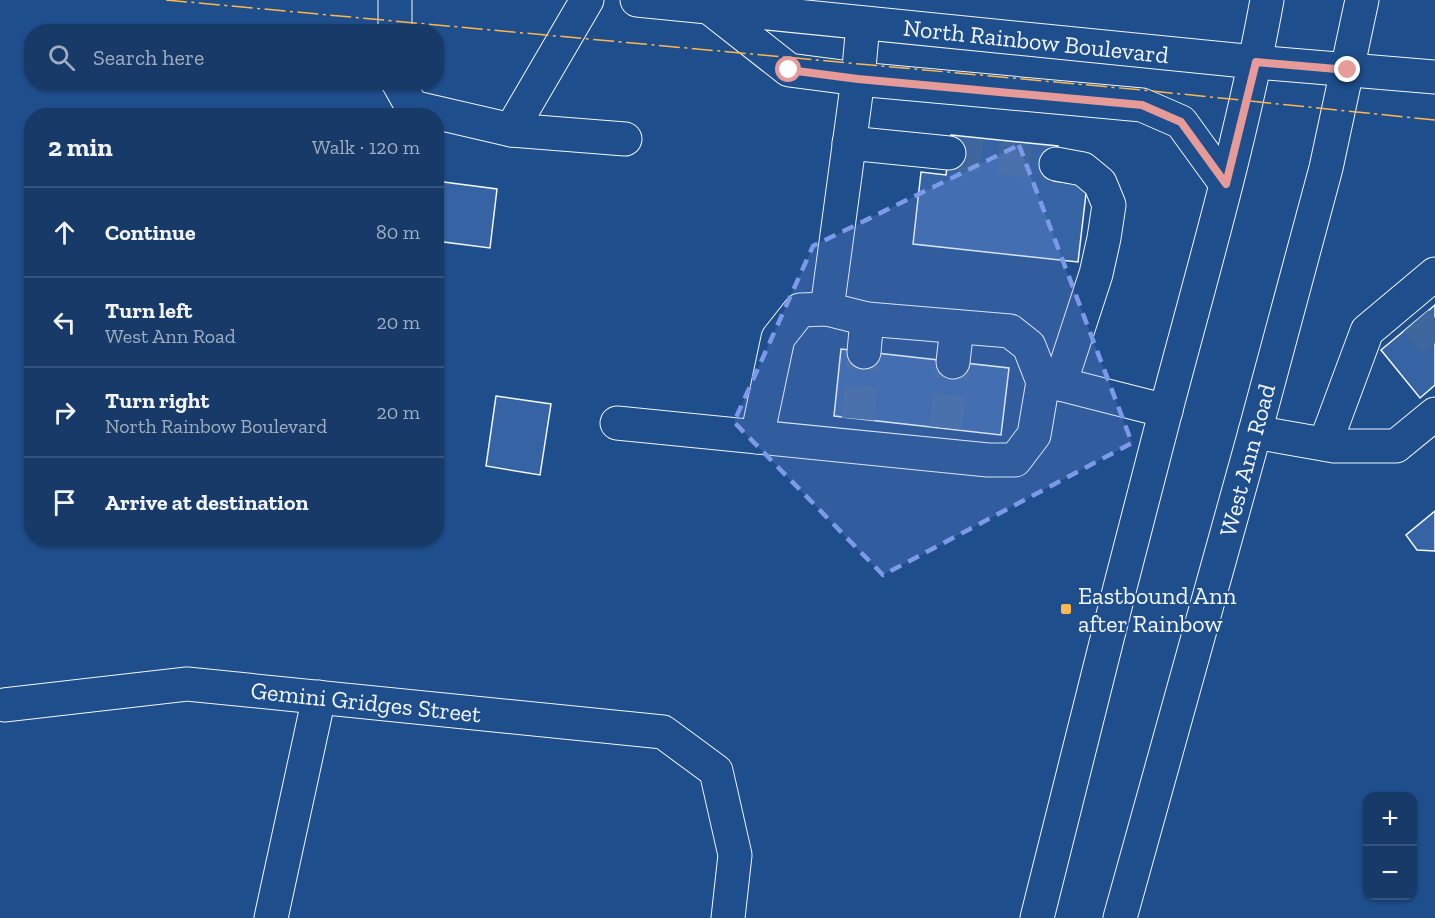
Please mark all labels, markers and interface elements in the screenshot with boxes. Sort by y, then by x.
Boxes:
street label: North Rainbow Boulevard [902,13,1170,69]
search box [24,24,444,90]
icon: search [45,41,78,74]
text: Search here [93,44,204,71]
route start [775,56,801,82]
route end [1334,56,1360,82]
text: 2 min [48,131,113,163]
text: Walk · 120 m [312,135,420,159]
icon: ahead [48,216,81,249]
text: Continue [105,219,196,246]
text: 80 m [376,220,420,244]
text: Turn left [105,297,192,324]
icon: left [48,306,81,339]
text: 20 m [376,310,420,334]
text: West Ann Road [105,324,236,348]
street label: West Ann Road [1213,380,1281,540]
text: Turn right [105,387,209,414]
icon: right [48,396,81,429]
text: 20 m [376,400,420,424]
text: North Rainbow Boulevard [105,414,327,438]
icon: arrive [48,486,81,519]
text: Arrive at destination [105,489,308,516]
place label: Eastbound Ann after Rainbow [1078,581,1237,638]
marker: Eastbound Ann after Rainbow [1059,602,1073,616]
street label: Gemini Gridges Street [249,675,483,729]
map controls [1363,792,1417,900]
button: + [1363,792,1417,846]
button: − [1363,846,1417,900]

